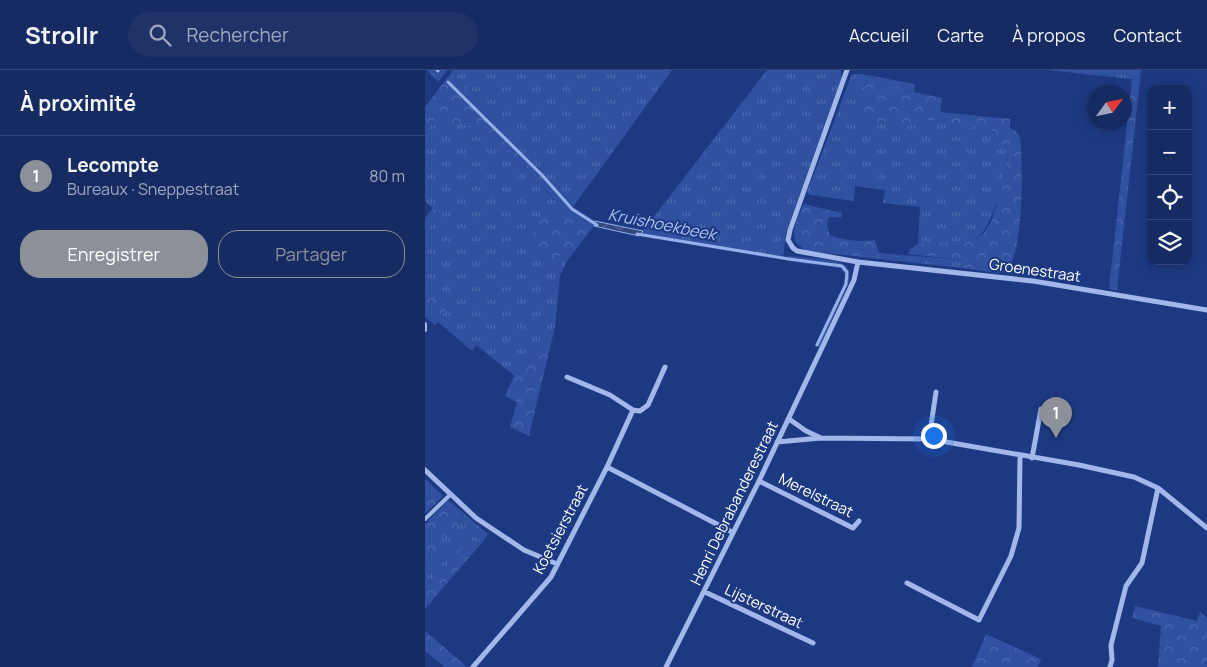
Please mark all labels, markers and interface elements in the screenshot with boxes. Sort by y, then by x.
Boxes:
search box [128,12,478,57]
text: Strollr [25,18,98,51]
icon: search [146,21,174,49]
text: Rechercher [186,22,289,48]
text: Accueil [849,23,909,47]
text: Carte [937,23,984,47]
text: À propos [1012,23,1085,47]
text: Contact [1113,23,1182,47]
north arrow [1087,85,1132,130]
map controls [1147,85,1192,265]
button: + [1147,85,1192,130]
text: À proximité [20,89,136,117]
button: − [1147,130,1192,175]
text: Lecompte [67,152,159,178]
text: 1 [32,165,40,187]
text: 80 m [369,165,405,187]
button: locate [1147,175,1192,220]
text: Bureaux · Sneppestraat [67,178,239,200]
water label: Kruishoekbeek [606,203,720,246]
button: layers [1147,220,1192,265]
button: Enregistrer [20,230,208,278]
button: Partager [218,230,405,278]
street label: Groenestraat [988,253,1082,287]
pin: 1 [1040,397,1072,438]
street label: Henri Debrabanderestraat [685,417,783,589]
your location [921,423,947,449]
street label: Merelstraat [775,468,857,522]
street label: Koetsierstraat [528,480,592,578]
street label: Lijsterstraat [721,579,807,633]

